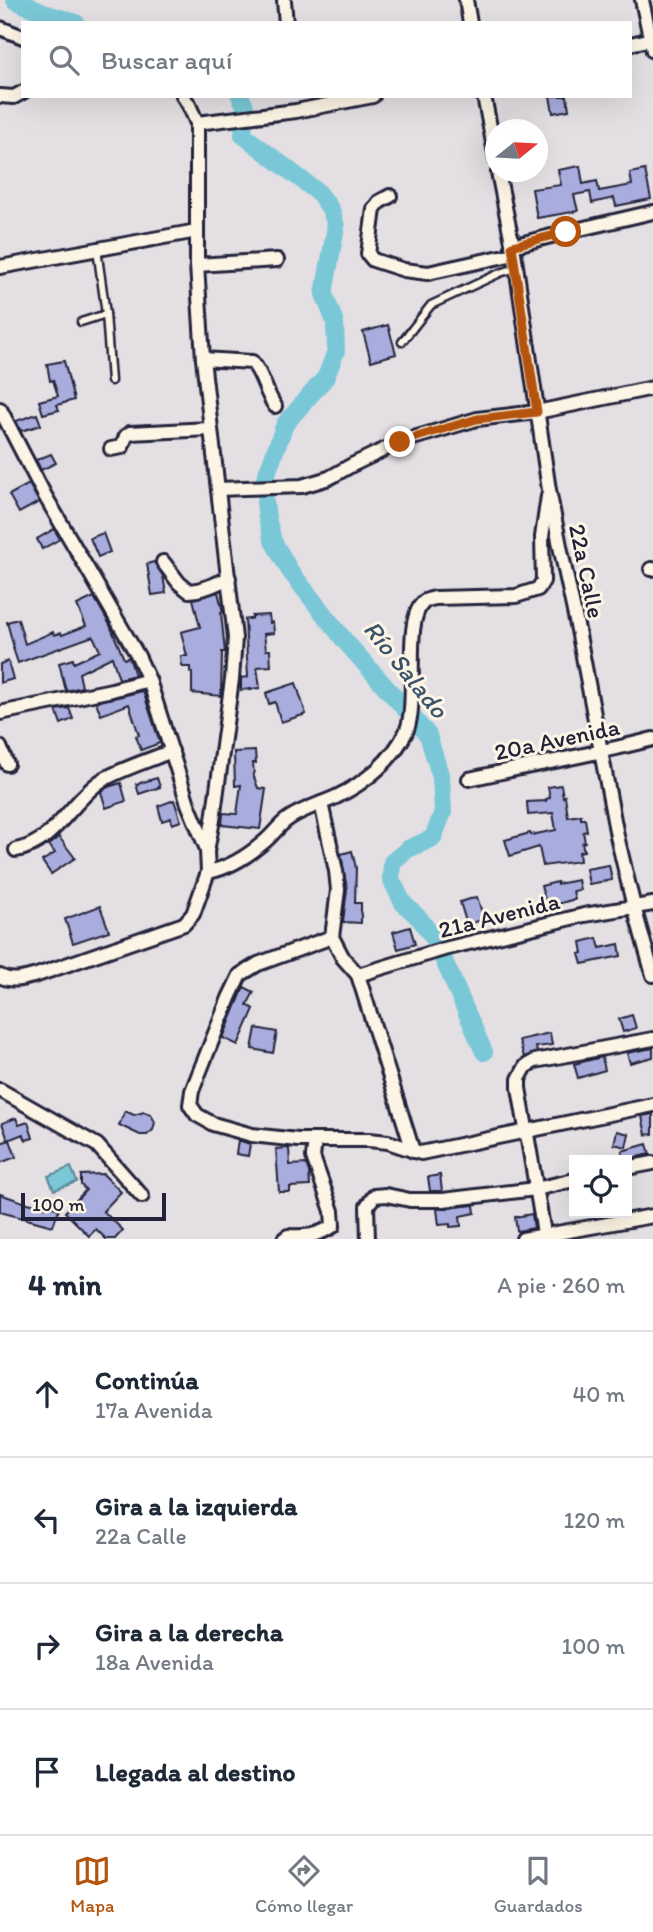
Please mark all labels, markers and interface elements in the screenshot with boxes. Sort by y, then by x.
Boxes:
search box [21,21,632,98]
icon: search [45,41,83,79]
text: Buscar aquí [101,44,232,76]
north arrow [485,119,548,182]
route start [550,216,581,247]
route end [384,426,415,457]
street label: 22a Calle [563,521,611,621]
water label: Río Salado [357,613,456,725]
street label: 20a Avenida [492,711,623,766]
street label: 21a Avenida [436,886,563,944]
map controls [569,1155,632,1218]
button: locate [569,1155,632,1218]
scale bar [21,1190,166,1222]
text: 100 m [32,1193,84,1216]
text: 4 min [28,1266,102,1303]
text: A pie · 260 m [497,1271,625,1299]
text: Continúa [95,1364,199,1396]
icon: ahead [28,1375,66,1413]
text: 40 m [572,1380,625,1408]
text: 17a Avenida [95,1396,213,1424]
text: Gira a la izquierda [95,1490,298,1522]
icon: left [28,1501,66,1539]
text: 120 m [564,1506,625,1534]
text: 22a Calle [95,1522,187,1550]
text: Gira a la derecha [95,1616,283,1648]
icon: right [28,1627,66,1665]
text: 100 m [561,1632,625,1660]
text: 18a Avenida [95,1648,214,1676]
icon: arrive [28,1753,66,1791]
text: Llegada al destino [95,1756,296,1788]
tab: Mapa [70,1852,114,1917]
tab: Cómo llegar [255,1852,353,1917]
tab: Guardados [494,1852,583,1917]

